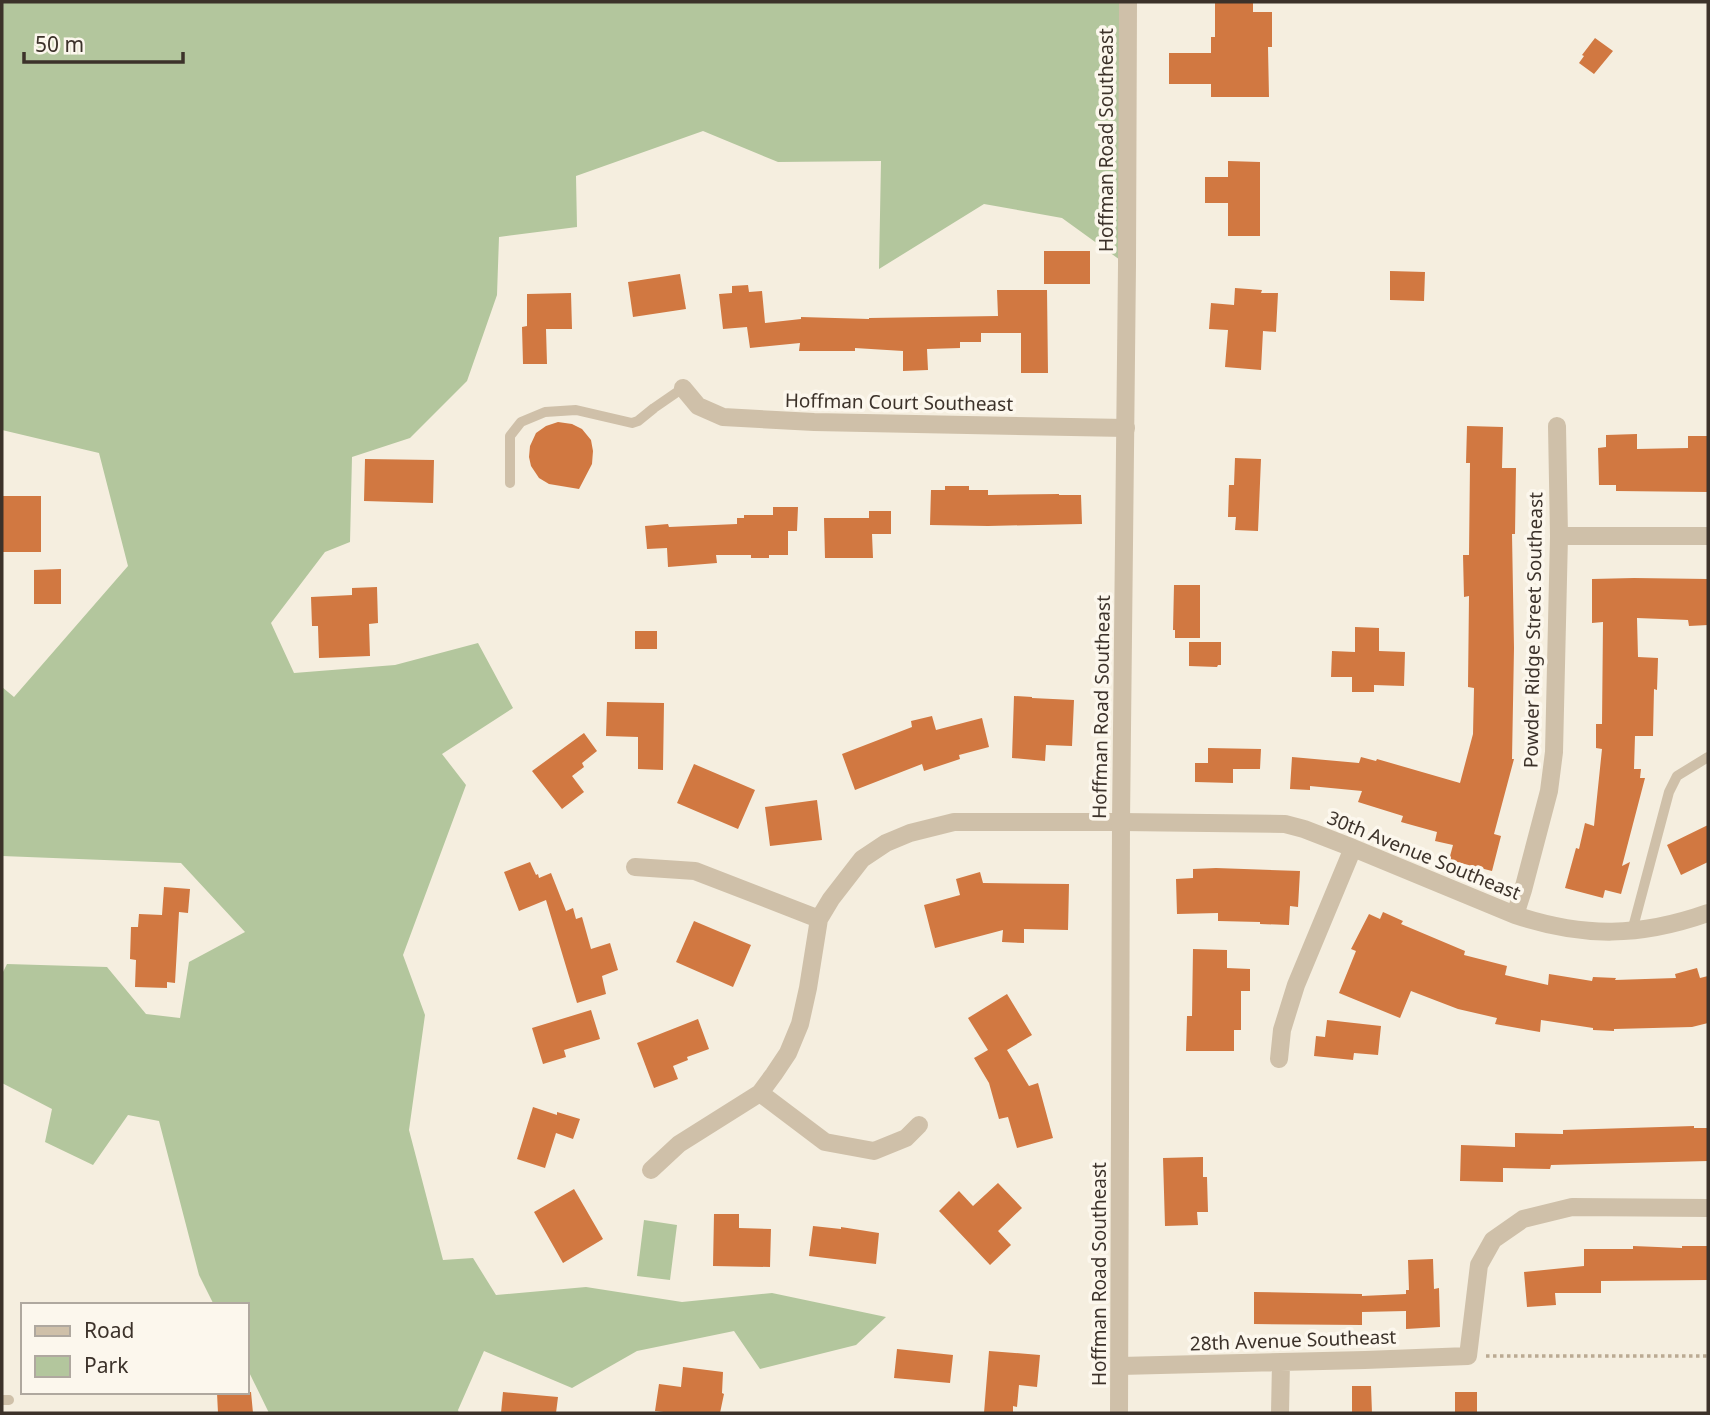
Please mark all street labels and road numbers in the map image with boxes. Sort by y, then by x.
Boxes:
street label: Hoffman Road Southeast [1093,28,1119,252]
street label: Hoffman Court Southeast [785,387,1013,417]
street label: Powder Ridge Street Southeast [1518,492,1548,768]
street label: Hoffman Road Southeast [1086,595,1116,819]
street label: 30th Avenue Southeast [1323,804,1525,906]
street label: Hoffman Road Southeast [1086,1162,1112,1386]
street label: 28th Avenue Southeast [1189,1323,1397,1357]

